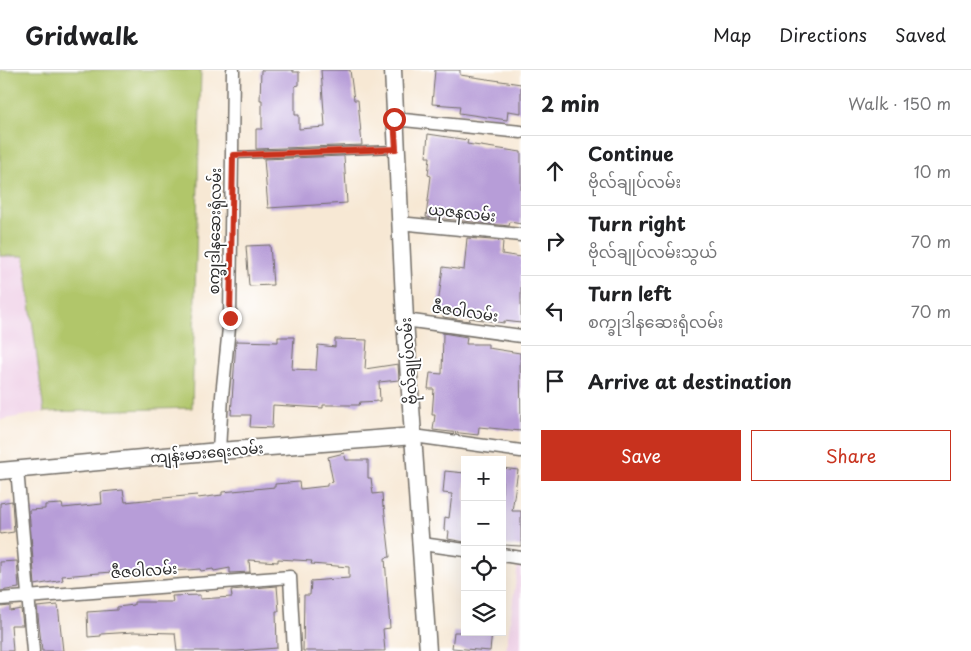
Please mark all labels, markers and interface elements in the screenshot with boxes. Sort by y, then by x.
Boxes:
text: Gridwalk [25,17,138,53]
text: Map [713,21,751,48]
text: Directions [779,21,867,48]
text: Saved [895,21,946,48]
text: 2 min [541,87,600,119]
text: Walk · 150 m [848,91,951,115]
route start [383,108,406,131]
text: Continue [588,139,674,167]
icon: ahead [541,157,569,185]
text: 10 m [914,159,951,183]
street label: စက္ခုဒါနဆေးရုံလမ်း [201,167,228,295]
text: ဗိုလ်ချုပ်လမ်း [588,169,681,193]
street label: ယုဇနလမ်း [427,197,497,228]
text: Turn right [588,209,686,237]
icon: right [541,227,569,255]
text: 70 m [911,229,951,253]
text: ဗိုလ်ချုပ်လမ်းသွယ် [588,239,717,263]
text: Turn left [588,279,672,307]
street label: ဇီဇဝါလမ်း [431,294,500,327]
icon: left [541,297,569,325]
text: 70 m [911,299,951,323]
route end [219,307,242,330]
text: စက္ခုဒါနဆေးရုံလမ်း [588,309,723,333]
street label: ဗိုလ်ချုပ်လမ်း [393,317,424,405]
icon: arrive [541,367,569,395]
text: Arrive at destination [588,367,792,395]
button: Save [541,430,741,481]
button: Share [751,430,951,481]
street label: ကျန်းမားရေးလမ်း [149,435,265,470]
map controls [461,456,506,636]
button: + [461,456,506,501]
button: − [461,501,506,546]
button: locate [461,546,506,591]
street label: ဇီဇဝါလမ်း [110,556,178,583]
button: layers [461,591,506,636]

